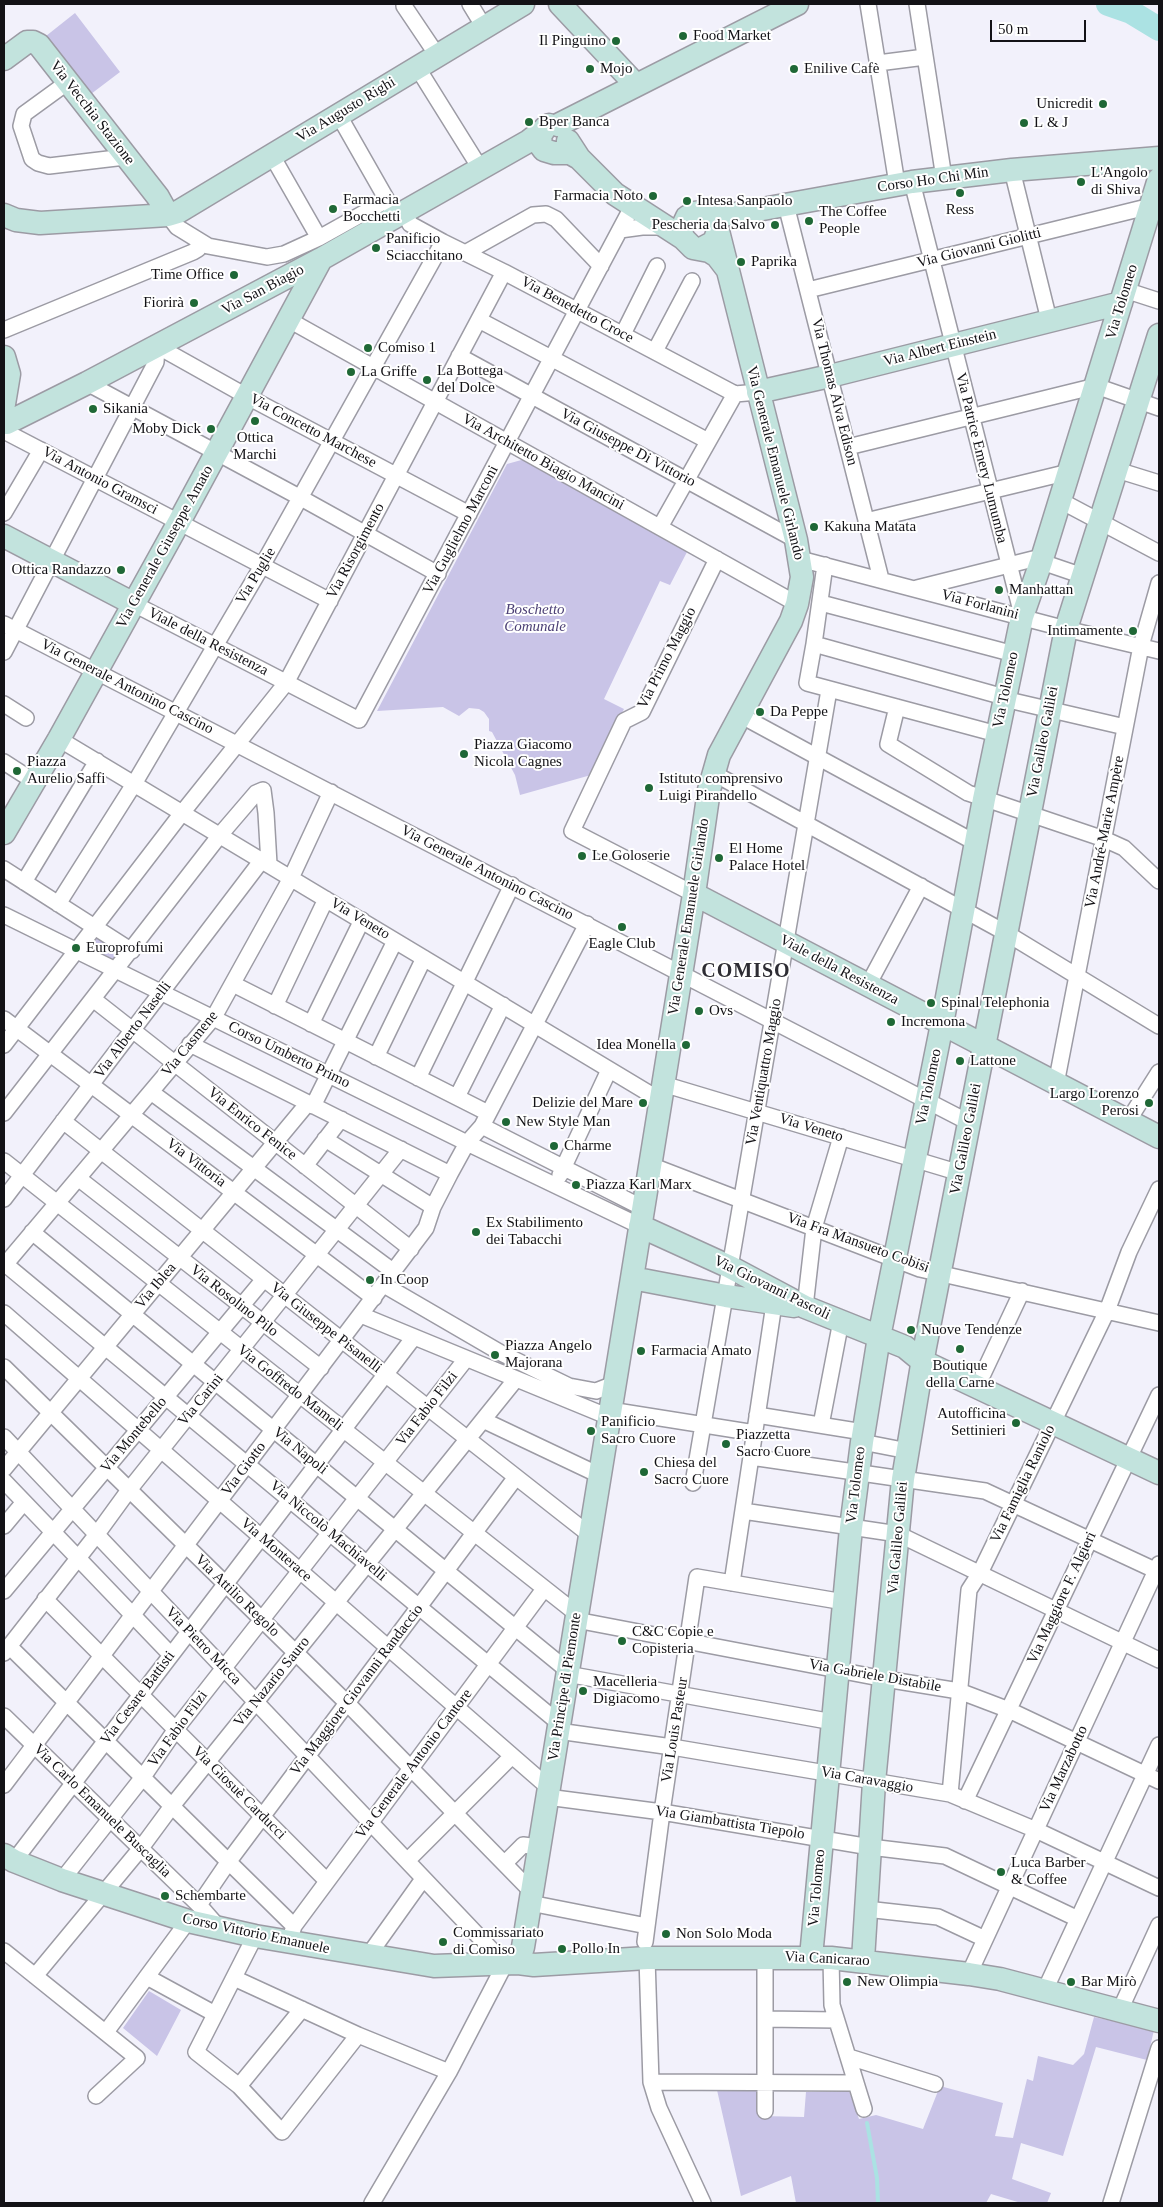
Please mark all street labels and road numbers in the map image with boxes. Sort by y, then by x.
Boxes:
street label: Via Vecchia Stazione [46,57,138,169]
street label: Via Augusto Righi [293,73,399,147]
street label: Corso Ho Chi Min [876,163,990,197]
street label: Via Giovanni Giolitti [915,224,1043,272]
street label: Via San Biagio [219,261,307,319]
street label: Via Tolomeo [1102,262,1142,342]
street label: Via Benedetto Croce [518,273,636,347]
street label: Via Thomas Alva Edison [807,316,861,468]
street label: Via Albert Einstein [882,325,998,371]
street label: Via Generale Emanuele Girlando [742,364,808,562]
street label: Via Patrice Emery Lumumba [951,371,1011,545]
street label: Via Concetto Marchese [247,390,379,472]
street label: Via Giuseppe Di Vittorio [557,405,699,491]
street label: Via Architetto Biagio Mancini [459,410,627,514]
street label: Via Antonio Gramsci [39,443,161,519]
street label: Via Generale Giuseppe Amato [113,462,217,632]
street label: Via Guglielmo Marconi [419,463,503,597]
street label: Via Risorgimento [323,500,389,602]
street label: Via Puglie [232,544,280,608]
street label: Via Forlanini [939,586,1021,624]
street label: Viale della Resistenza [145,604,271,680]
street label: Via Primo Maggio [634,604,700,712]
street label: Via Generale Antonino Cascino [38,636,216,738]
street label: Via Tolomeo [989,650,1023,730]
street label: Via Galileo Galilei [1023,685,1063,799]
street label: Via André-Marie Ampère [1081,754,1129,910]
street label: Via Generale Emanuele Girlando [665,817,713,1017]
street label: Via Generale Antonino Cascino [398,822,576,924]
street label: Via Veneto [327,894,393,944]
street label: Viale della Resistenza [776,931,902,1009]
street label: Via Alberto Naselli [91,978,175,1082]
street label: Via Ventiquattro Maggio [742,997,786,1147]
street label: Via Casmene [158,1007,222,1081]
street label: Corso Umberto Primo [225,1018,353,1092]
street label: Via Tolomeo [912,1047,946,1127]
street label: Via Galileo Galilei [946,1082,986,1196]
street label: Via Enrico Fenice [204,1084,300,1164]
street label: Via Veneto [777,1110,845,1146]
street label: Via Vittoria [163,1135,229,1191]
street label: Via Fra Mansueto Cobisi [784,1209,932,1277]
street label: Via Giovanni Pascoli [711,1252,833,1324]
street label: Via Iblea [132,1259,180,1313]
street label: Via Rosolino Pilo [186,1261,282,1341]
street label: Via Giuseppe Pisanelli [267,1279,385,1377]
street label: Via Goffredo Mameli [233,1341,347,1435]
street label: Via Fabio Filzi [392,1368,462,1450]
street label: Via Carini [174,1370,228,1430]
street label: Via Montebello [97,1393,171,1477]
street label: Via Famiglia Raniolo [987,1422,1059,1546]
street label: Via Napoli [269,1423,331,1479]
street label: Via Giotto [218,1438,270,1500]
street label: Via Tolomeo [842,1445,870,1525]
street label: Via Niccolò Machiavelli [266,1477,390,1585]
street label: Via Galileo Galilei [884,1481,912,1595]
street label: Via Monterace [237,1514,315,1586]
street label: Via Maggiore F. Algieri [1023,1529,1101,1667]
street label: Via Attilio Regolo [191,1551,283,1641]
street label: Via Maggiore Giovanni Randaccio [287,1601,427,1779]
street label: Via Pietro Micca [161,1603,245,1689]
street label: Via Principe di Piemonte [544,1611,586,1763]
street label: Via Nazario Sauro [230,1633,314,1731]
street label: Via Cesare Battisti [97,1648,179,1748]
street label: Via Gabriele Distabile [807,1655,943,1697]
street label: Via Louis Pasteur [658,1676,692,1784]
street label: Via Generale Antonio Cantore [352,1686,476,1842]
street label: Via Fabio Filzi [144,1687,212,1771]
street label: Via Marzabotto [1036,1723,1092,1815]
street label: Via Carlo Emanuele Buscaglia [29,1740,175,1882]
street label: Via Giosuè Carducci [188,1742,290,1844]
street label: Via Caravaggio [819,1763,915,1797]
street label: Via Giambattista Tiepolo [654,1802,806,1844]
street label: Via Tolomeo [805,1849,829,1927]
street label: Corso Vittorio Emanuele [181,1910,331,1958]
street label: Via Canicarao [784,1948,870,1970]

